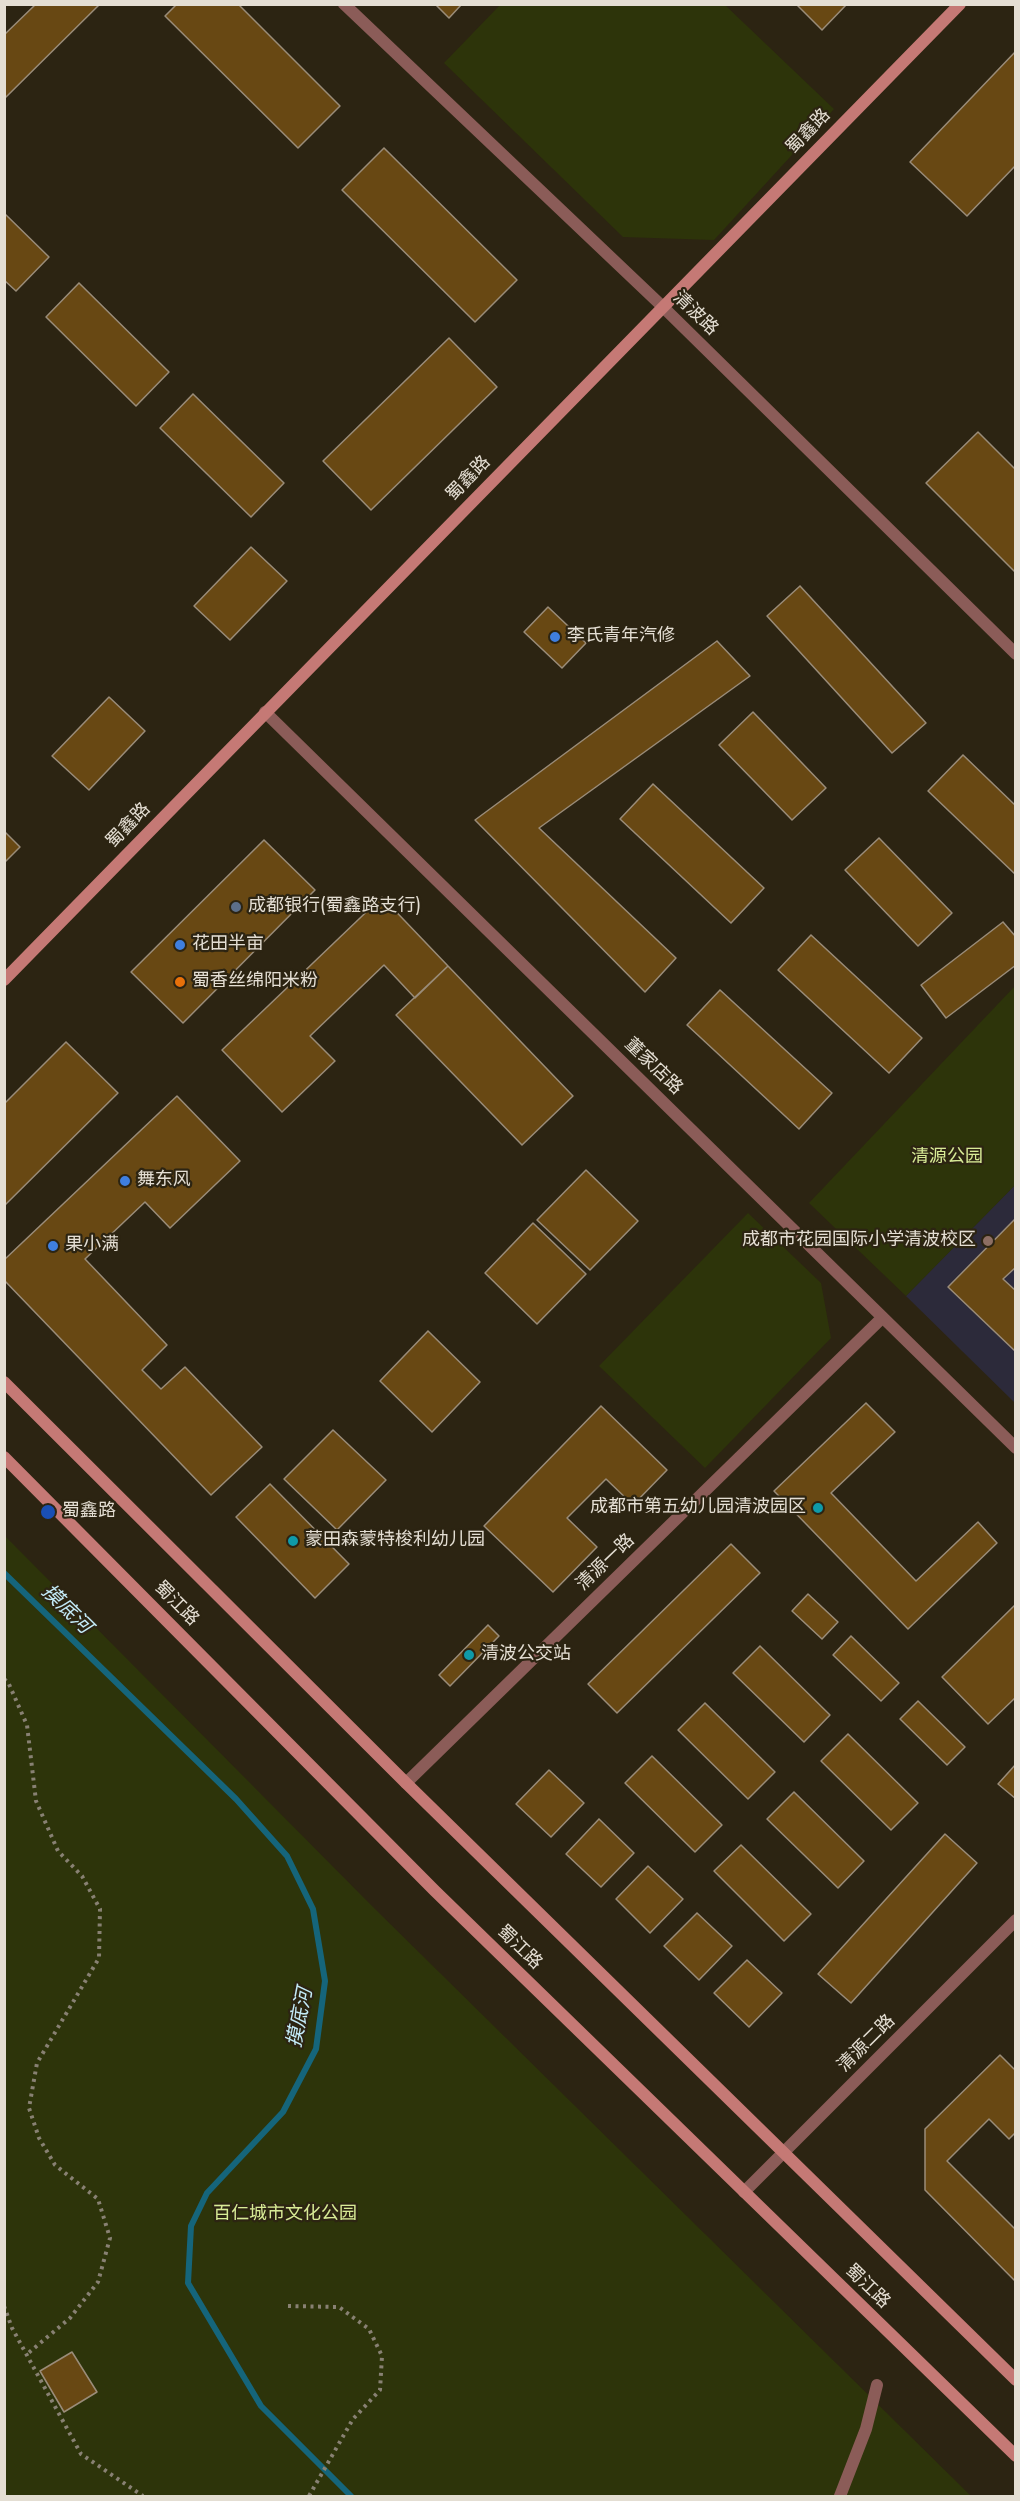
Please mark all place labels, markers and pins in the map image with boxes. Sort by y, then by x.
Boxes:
place label: 李氏青年汽修 [567,626,675,648]
marker: 李氏青年汽修 [548,630,562,644]
place label: 成都银行(蜀鑫路支行) [248,896,421,918]
marker: 成都银行(蜀鑫路支行) [229,900,243,914]
place label: 花田半亩 [192,934,264,956]
marker: 花田半亩 [173,938,187,952]
place label: 蜀香丝绵阳米粉 [192,971,318,993]
marker: 蜀香丝绵阳米粉 [173,975,187,989]
place label: 舞东风 [137,1170,191,1192]
marker: 舞东风 [118,1174,132,1188]
place label: 成都市花园国际小学清波校区 [742,1230,976,1252]
marker: 成都市花园国际小学清波校区 [981,1234,995,1248]
place label: 果小满 [65,1235,119,1257]
marker: 果小满 [46,1239,60,1253]
place label: 成都市第五幼儿园清波园区 [590,1497,806,1519]
place label: 蜀鑫路 [62,1501,116,1523]
marker: 成都市第五幼儿园清波园区 [811,1501,825,1515]
marker: 蜀鑫路 [39,1503,57,1521]
place label: 蒙田森蒙特梭利幼儿园 [305,1530,485,1552]
marker: 蒙田森蒙特梭利幼儿园 [286,1534,300,1548]
place label: 清波公交站 [481,1644,571,1666]
marker: 清波公交站 [462,1648,476,1662]

